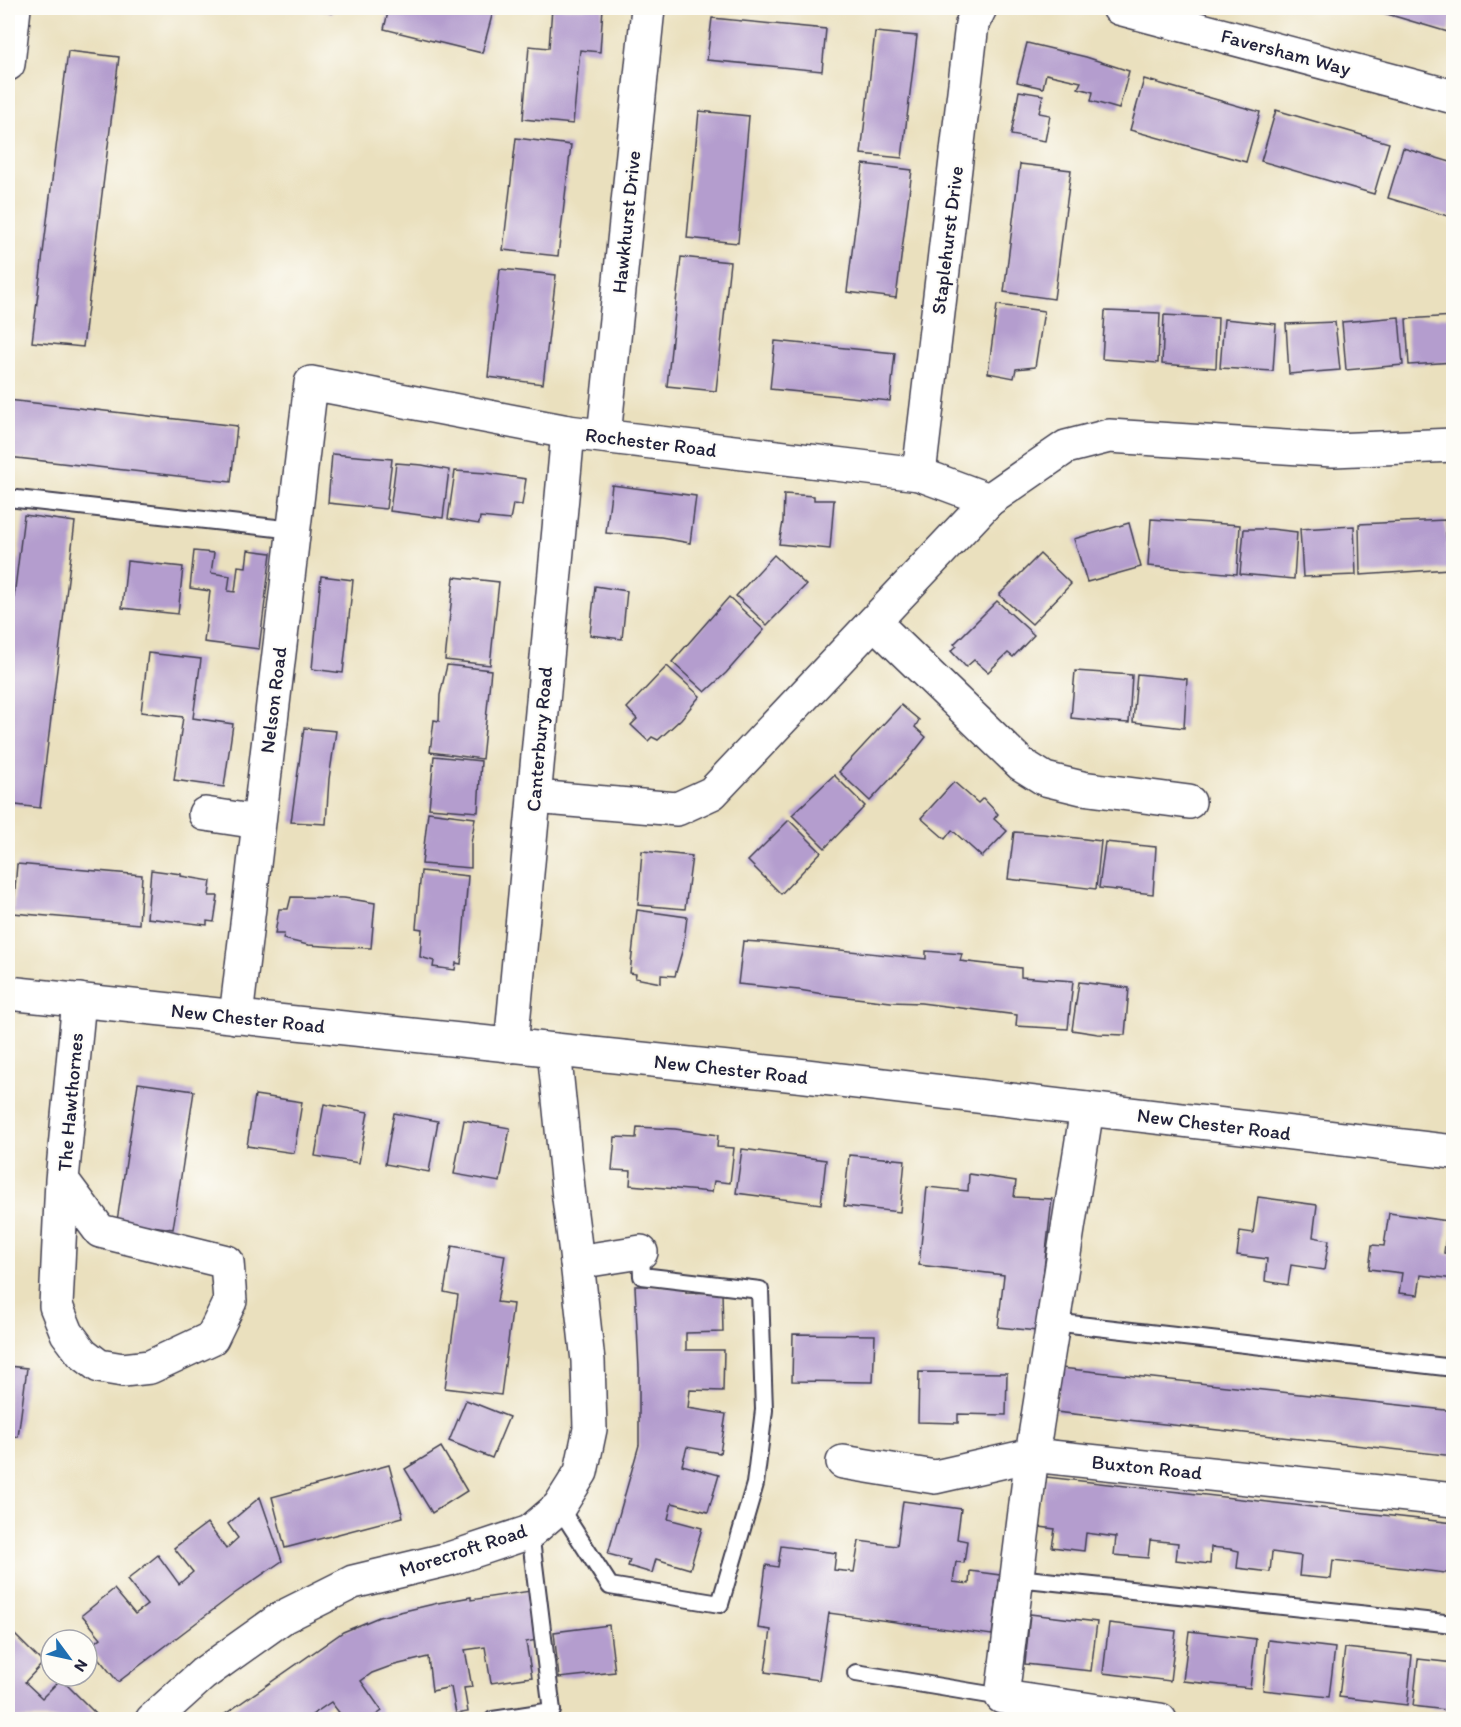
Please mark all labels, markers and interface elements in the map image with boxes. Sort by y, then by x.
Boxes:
street label: Faversham Way [1219,23,1354,81]
street label: Hawkhurst Drive [607,149,645,295]
street label: Staplehurst Drive [926,164,968,316]
street label: Rochester Road [584,422,718,462]
street label: Nelson Road [255,645,291,755]
street label: Canterbury Road [521,665,557,813]
street label: New Chester Road [170,998,326,1038]
street label: The Hawthornes [52,1032,88,1172]
street label: New Chester Road [653,1049,809,1089]
street label: New Chester Road [1136,1103,1292,1145]
street label: Buxton Road [1091,1449,1203,1485]
street label: Morecroft Road [396,1518,530,1582]
north arrow [39,1628,99,1688]
text: N [70,1656,92,1676]

